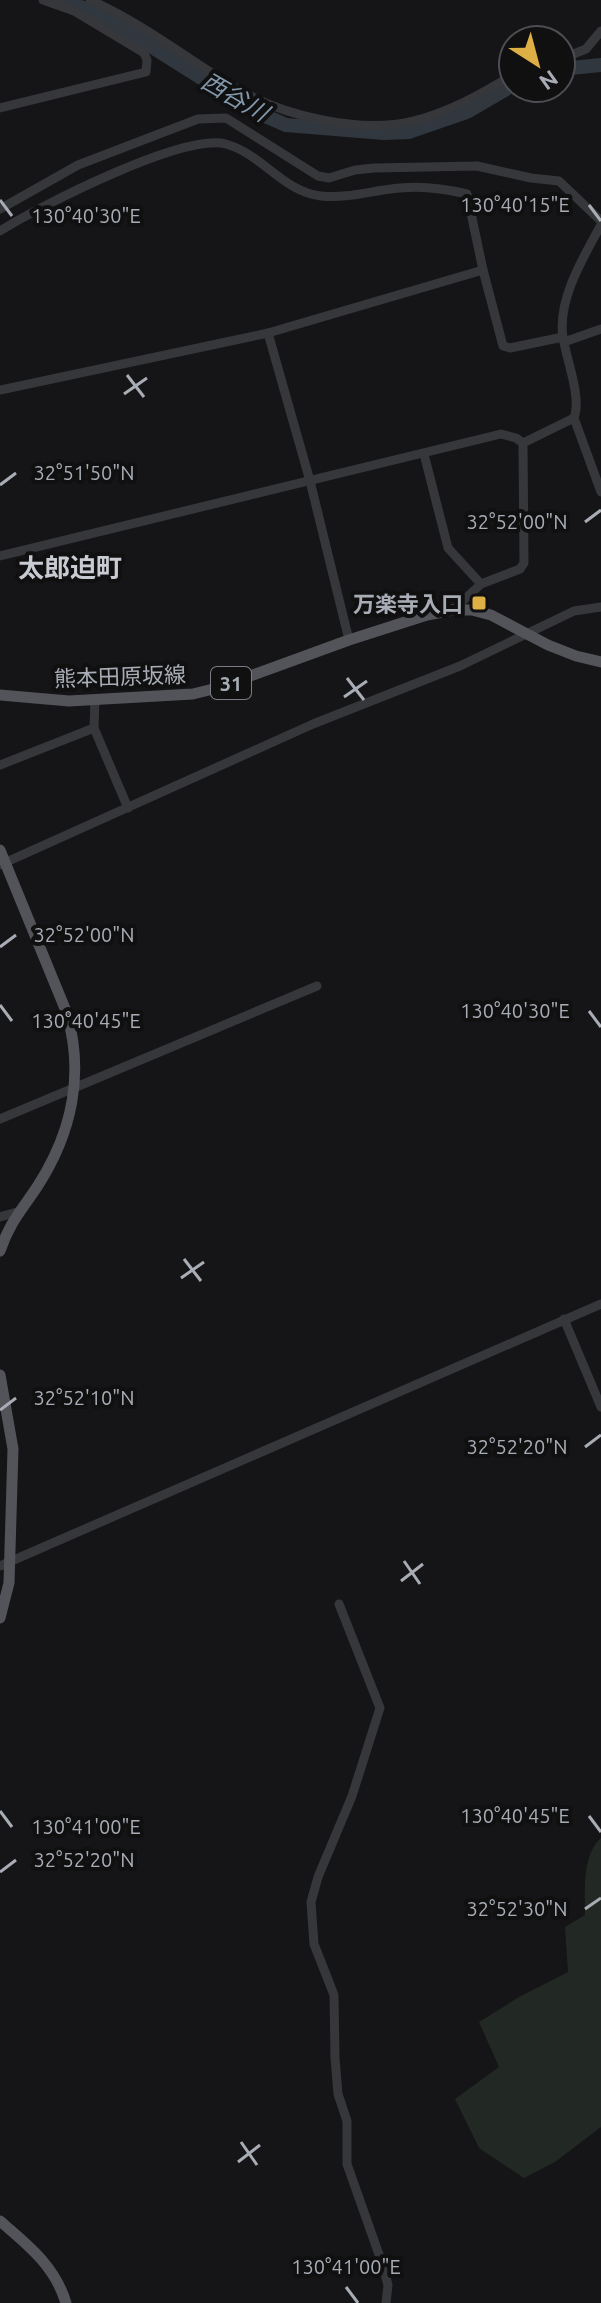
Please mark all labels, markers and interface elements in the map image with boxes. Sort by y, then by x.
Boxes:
north arrow [497,24,577,104]
text: N [535,66,563,96]
water label: 西谷川 [197,67,276,128]
text: 130°40'15"E [460,193,570,216]
text: 130°40'30"E [31,204,141,227]
text: 32°51'50"N [33,461,135,484]
text: 32°52'00"N [466,510,568,533]
district label: 太郎迫町 [18,553,122,582]
place label: 万楽寺入口 [353,591,463,616]
marker: 万楽寺入口 [470,594,488,612]
street label: 熊本田原坂線 [54,661,186,691]
road number: 31 [211,667,251,699]
text: 32°52'00"N [33,923,135,946]
text: 130°40'30"E [460,999,570,1022]
text: 130°40'45"E [31,1009,141,1032]
text: 32°52'10"N [33,1386,135,1409]
text: 32°52'20"N [466,1435,568,1458]
text: 130°40'45"E [460,1804,570,1827]
text: 130°41'00"E [31,1815,141,1838]
text: 32°52'20"N [33,1848,135,1871]
text: 32°52'30"N [466,1897,568,1920]
text: 130°41'00"E [291,2255,401,2278]

